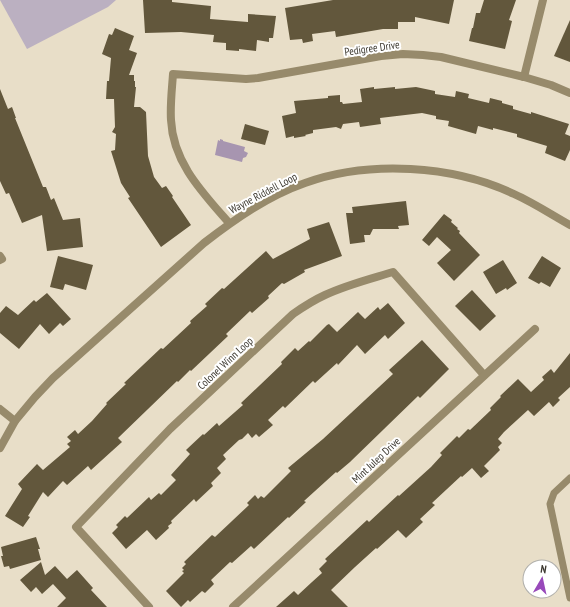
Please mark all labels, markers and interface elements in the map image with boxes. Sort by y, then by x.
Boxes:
street label: Pedigree Drive [344,37,401,59]
street label: Wayne Riddell Loop [227,169,300,217]
street label: Colonel Winn Loop [194,334,256,392]
street label: Mint Julep Drive [349,434,403,486]
north arrow [522,559,562,599]
text: N [540,562,548,577]

